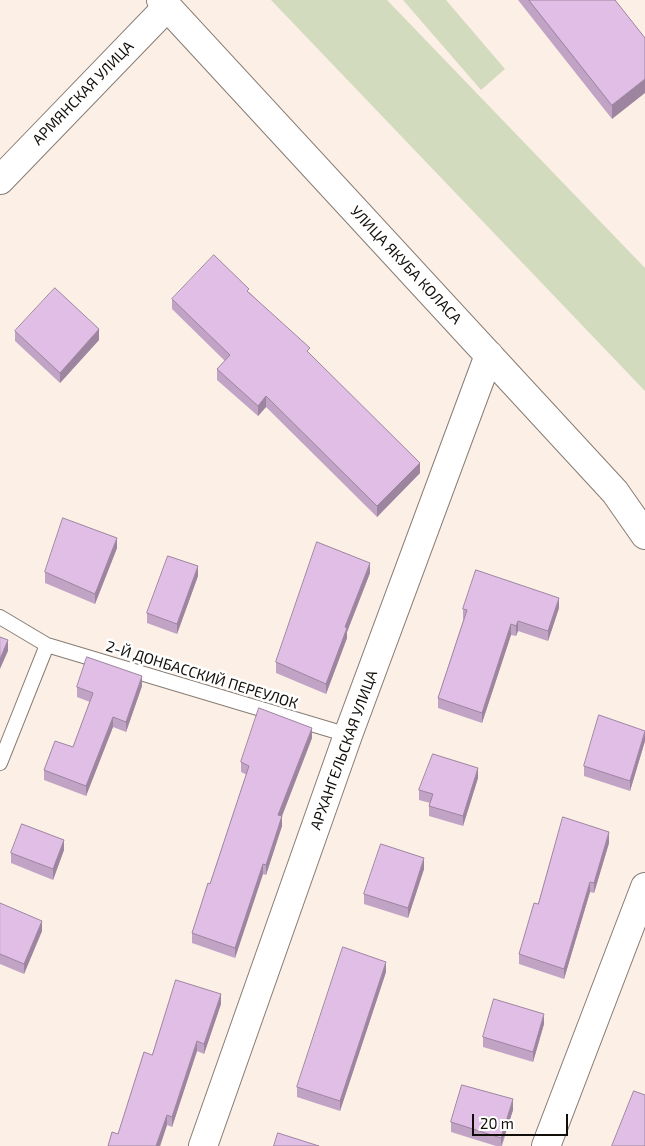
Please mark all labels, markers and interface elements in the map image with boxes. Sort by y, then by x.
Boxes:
street label: АРМЯНСКАЯ УЛИЦА [29,37,137,149]
street label: УЛИЦА ЯКУБА КОЛАСА [347,202,465,328]
street label: 2-Й ДОНБАССКИЙ ПЕРЕУЛОК [104,637,300,713]
street label: АРХАНГЕЛЬСКАЯ УЛИЦА [307,668,381,832]
scale bar [475,1104,571,1136]
text: 20 m [480,1114,514,1132]

